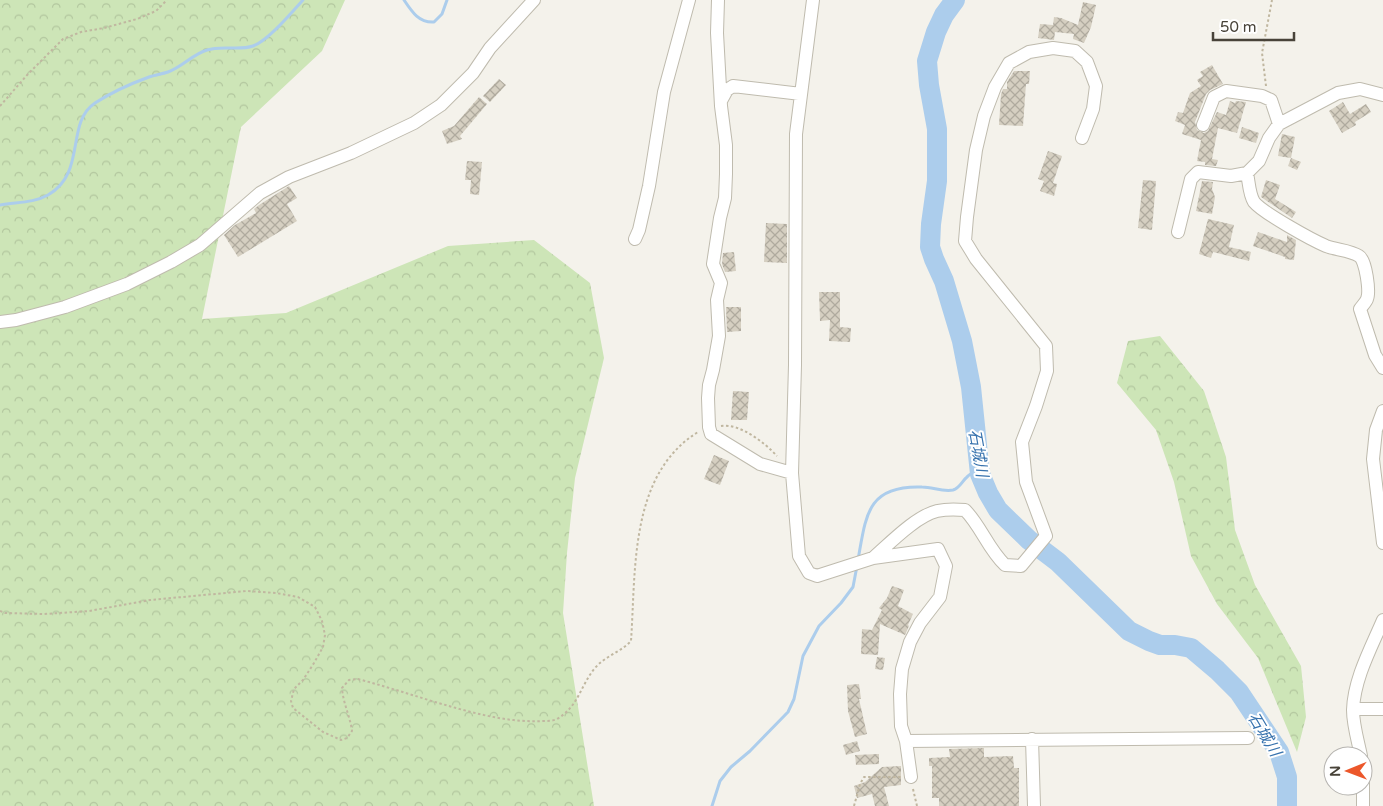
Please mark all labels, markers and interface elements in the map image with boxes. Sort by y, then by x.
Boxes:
scale bar [1213,10,1294,42]
text: 50 m [1220,18,1257,36]
water label: 石城川 [964,428,992,481]
water label: 石城川 [1243,709,1286,762]
north arrow [1323,746,1373,796]
text: N [1327,765,1344,777]

